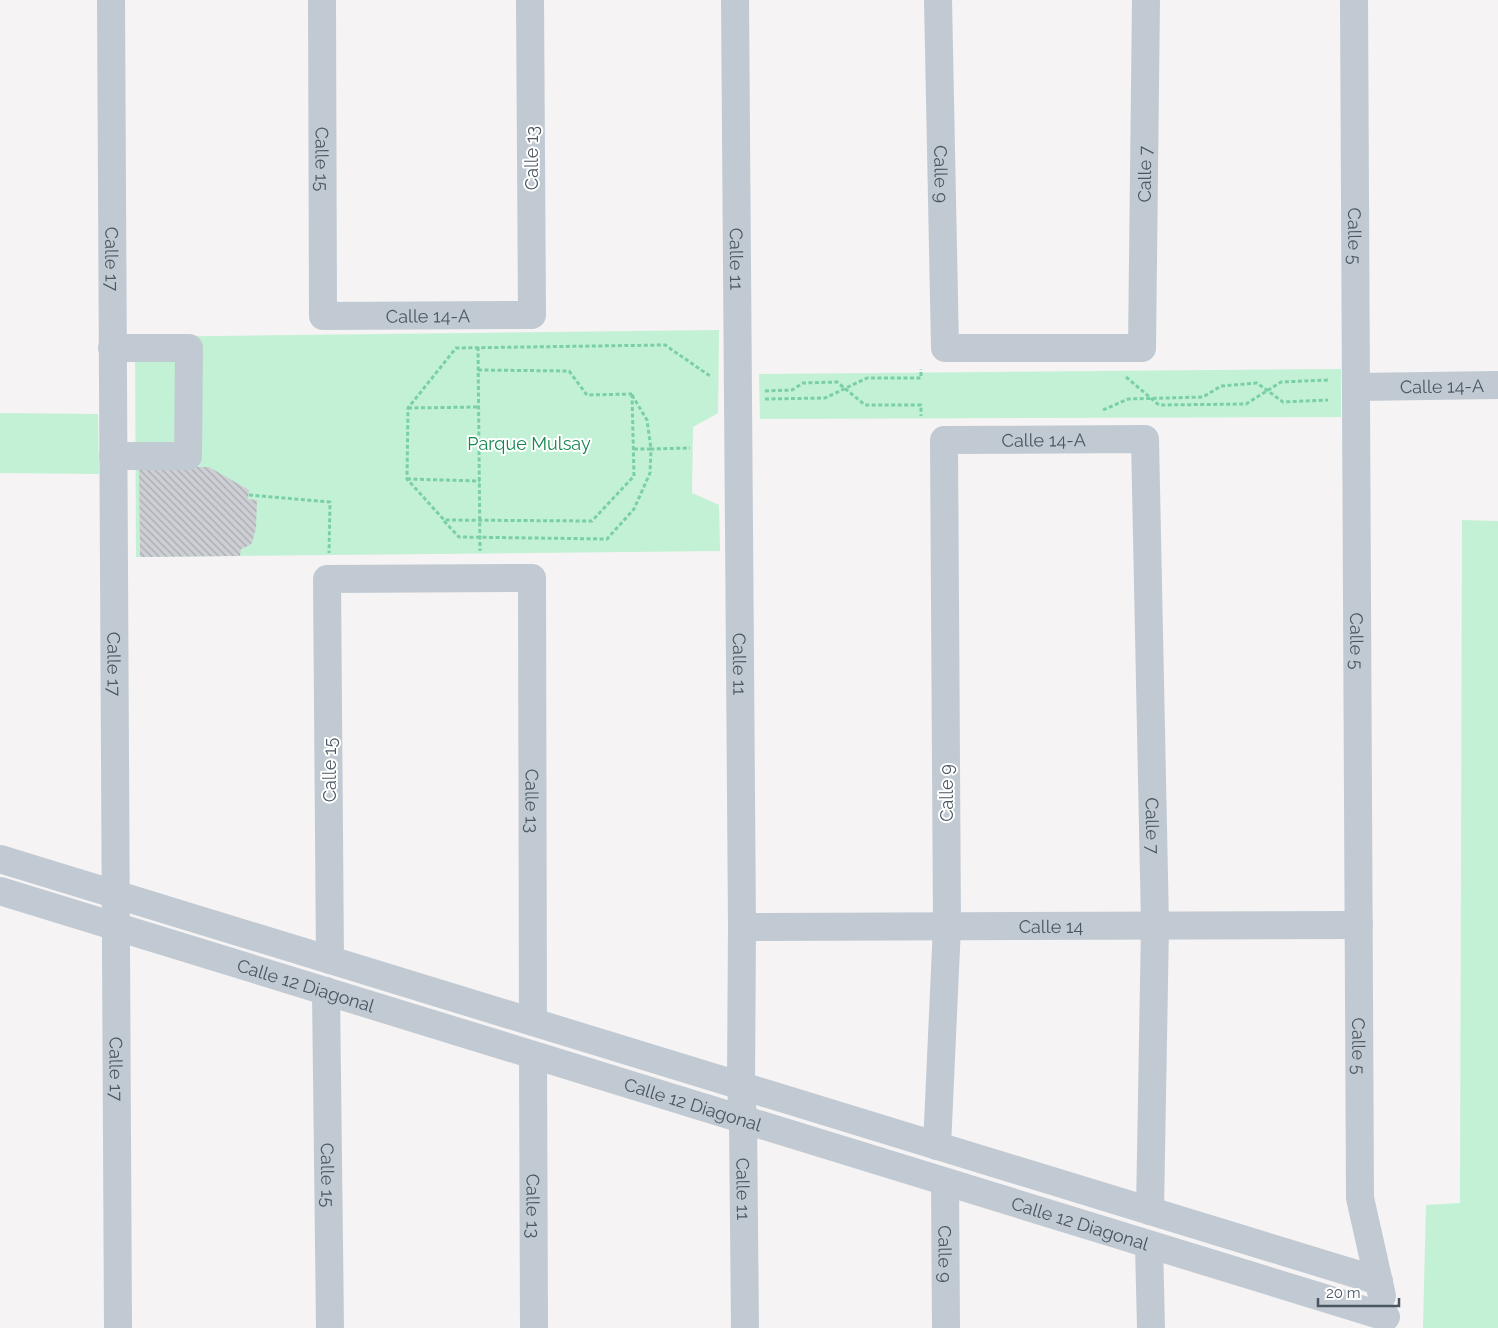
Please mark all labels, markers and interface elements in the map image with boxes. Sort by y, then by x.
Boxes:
street label: Calle 13 [521,126,542,190]
street label: Calle 15 [312,127,333,192]
street label: Calle 9 [930,145,953,203]
street label: Calle 7 [1133,145,1155,203]
street label: Calle 5 [1345,207,1366,265]
street label: Calle 17 [102,227,123,292]
street label: Calle 11 [726,228,748,291]
street label: Calle 14-A [386,305,470,326]
street label: Calle 14-A [1400,375,1484,397]
street label: Calle 14-A [1002,429,1086,450]
park label: Parque Mulsay [467,433,591,454]
street label: Calle 5 [1347,612,1368,670]
street label: Calle 17 [104,632,125,697]
street label: Calle 11 [729,633,751,696]
street label: Calle 15 [319,738,340,802]
street label: Calle 9 [936,764,957,822]
street label: Calle 13 [522,769,543,833]
street label: Calle 7 [1142,797,1164,855]
street label: Calle 14 [1019,915,1084,937]
street label: Calle 12 Diagonal [235,954,377,1016]
street label: Calle 5 [1349,1017,1370,1075]
street label: Calle 17 [106,1037,127,1102]
street label: Calle 12 Diagonal [622,1073,764,1135]
street label: Calle 15 [317,1143,339,1208]
street label: Calle 11 [733,1158,754,1221]
street label: Calle 13 [523,1174,544,1238]
street label: Calle 12 Diagonal [1009,1192,1151,1254]
street label: Calle 9 [935,1225,956,1283]
scale bar [1318,1276,1399,1308]
text: 20 m [1326,1284,1361,1302]

